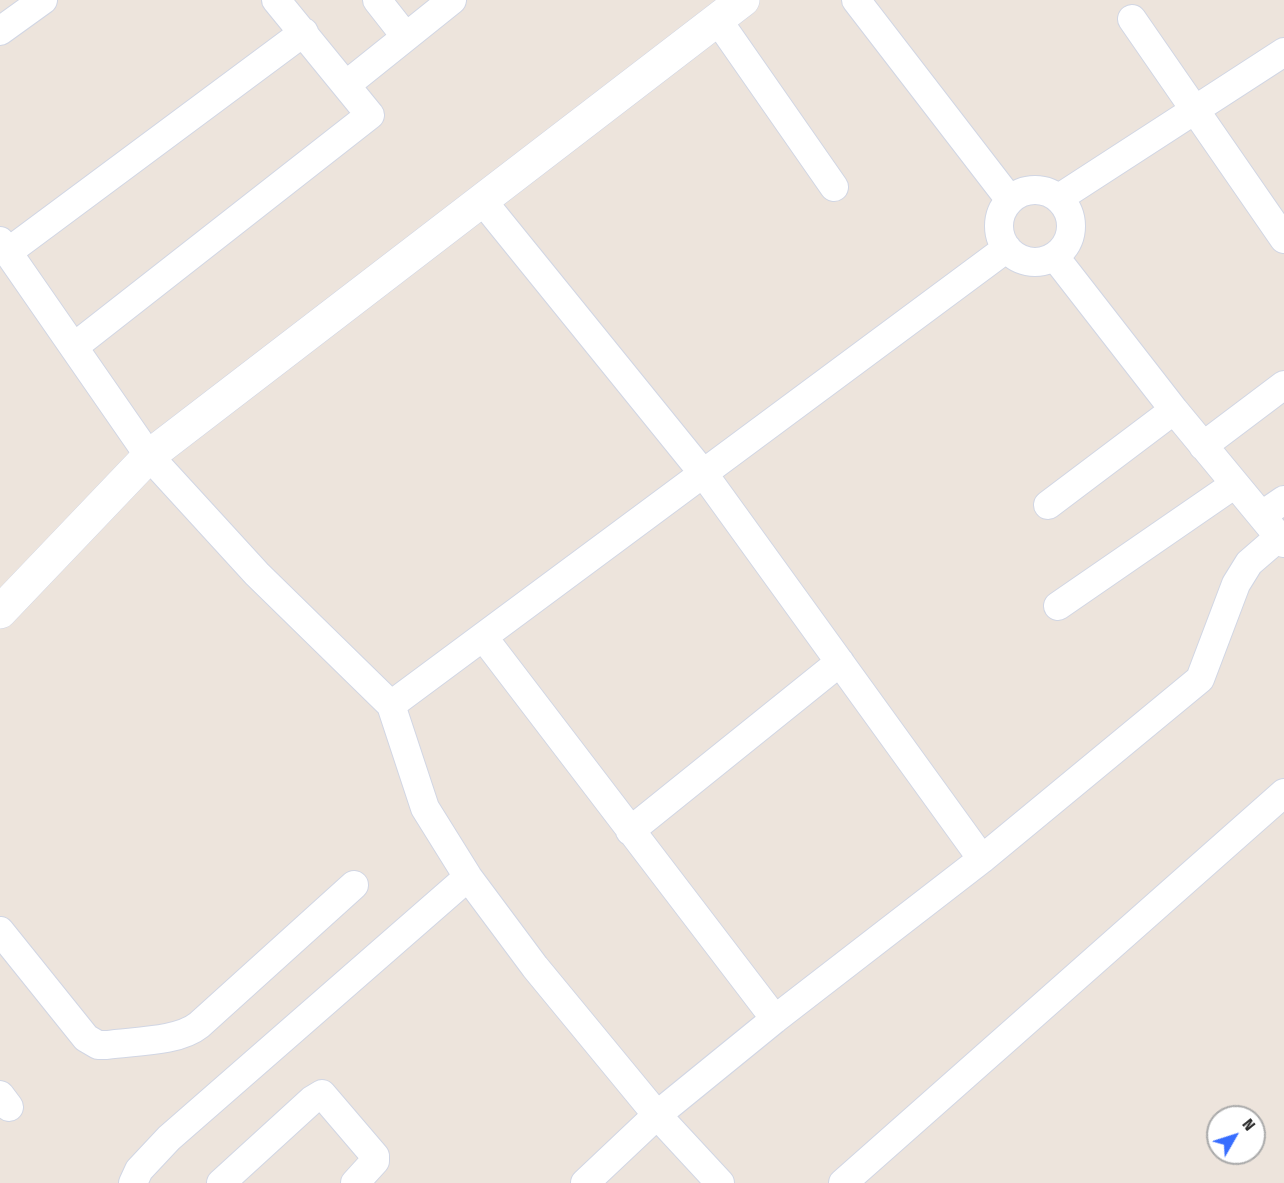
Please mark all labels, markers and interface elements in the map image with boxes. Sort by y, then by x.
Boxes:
north arrow [1206,1105,1266,1165]
text: N [1238,1115,1259,1134]

